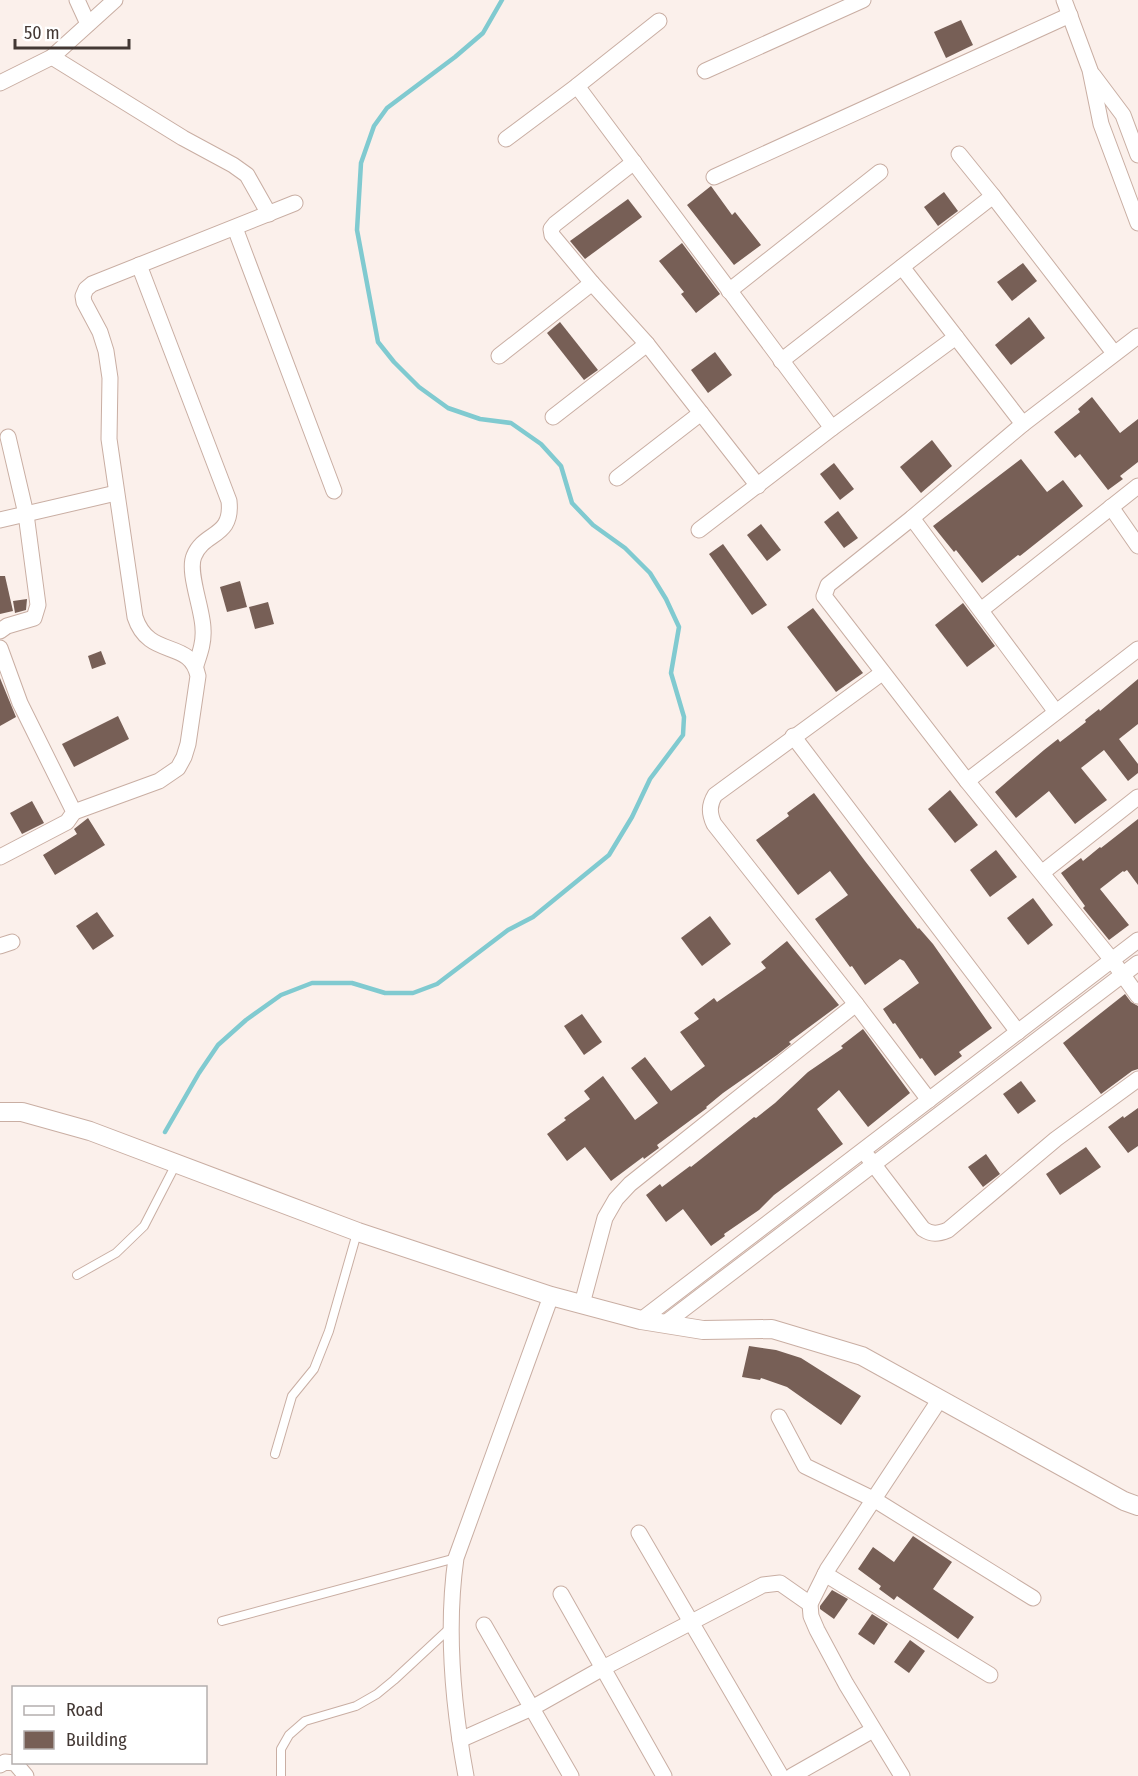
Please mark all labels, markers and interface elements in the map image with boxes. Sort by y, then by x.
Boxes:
scale bar [15,12,129,50]
text: 50 m [24,22,60,44]
legend [12,1686,207,1764]
text: Road [66,1699,103,1721]
text: Building [66,1729,127,1751]

